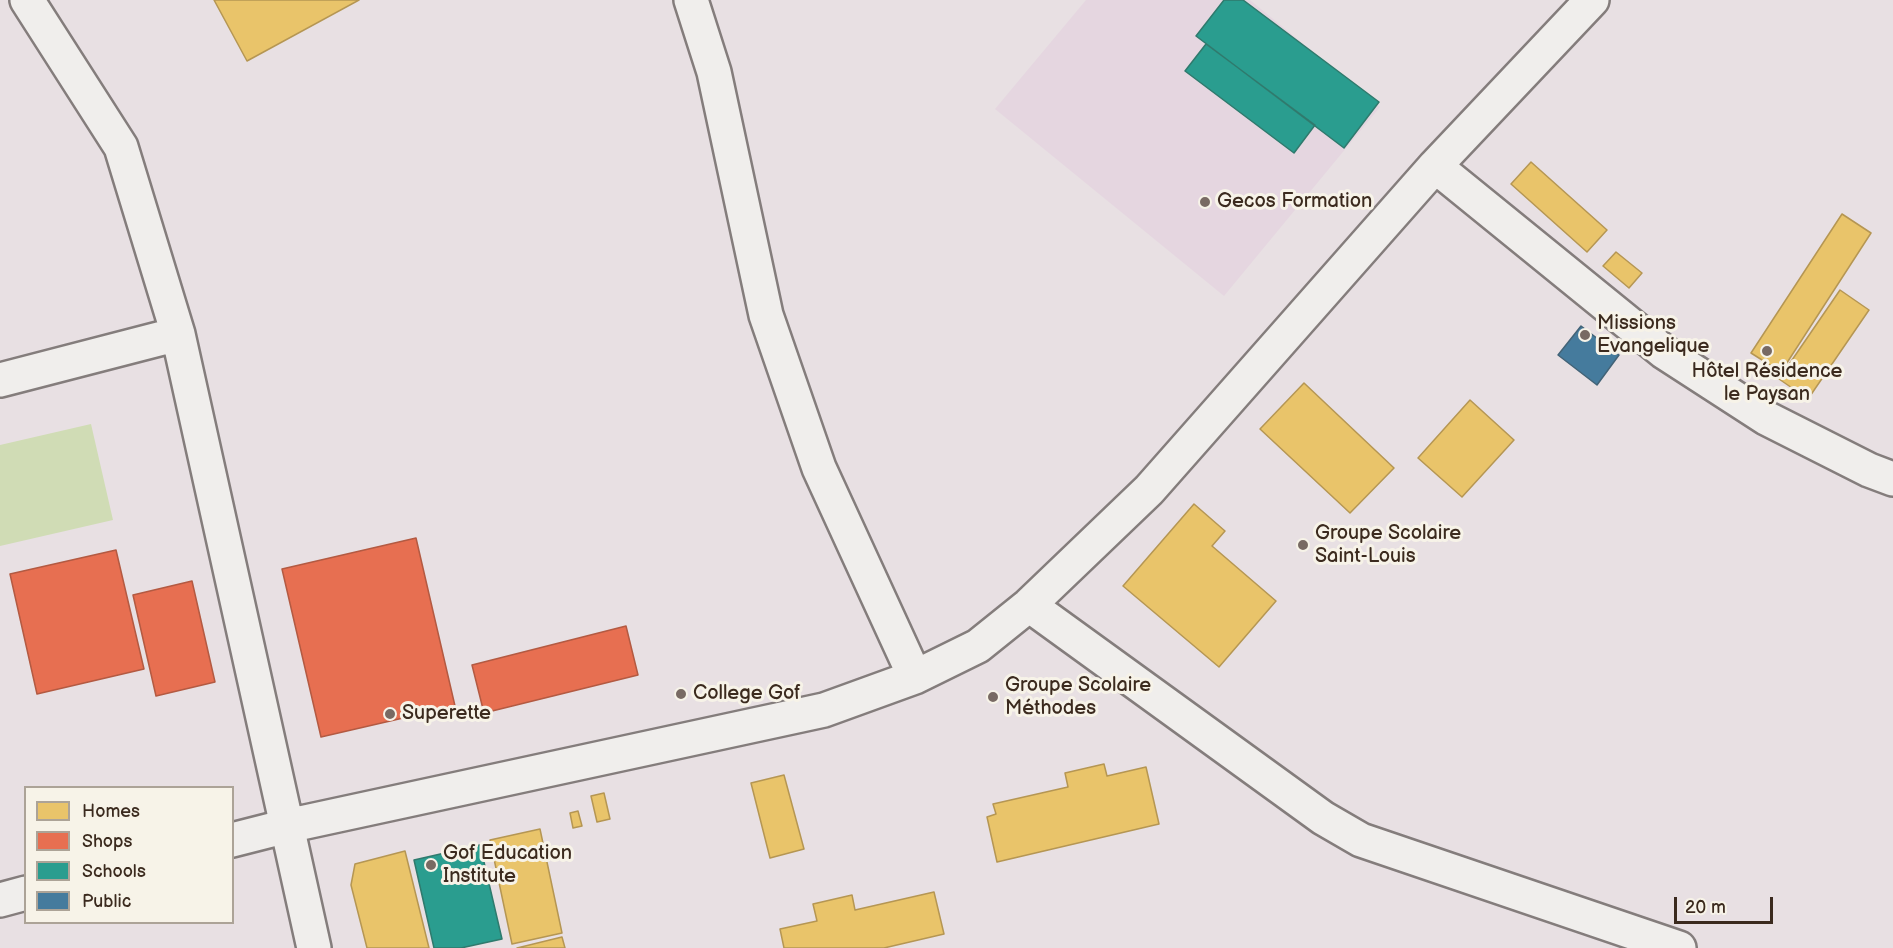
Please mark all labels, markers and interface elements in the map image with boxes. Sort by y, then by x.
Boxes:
place label: Gecos Formation [1217,190,1372,214]
marker: Gecos Formation [1198,195,1212,209]
place label: Missions Evangelique [1597,312,1709,359]
marker: Missions Evangelique [1578,328,1592,342]
marker: Hôtel Résidence le Paysan [1760,344,1774,358]
place label: Hôtel Résidence le Paysan [1692,360,1842,407]
place label: Groupe Scolaire Saint-Louis [1315,522,1461,569]
marker: Groupe Scolaire Saint-Louis [1296,538,1310,552]
place label: Groupe Scolaire Méthodes [1005,674,1151,721]
place label: College Gof [693,682,801,706]
marker: College Gof [674,687,688,701]
marker: Groupe Scolaire Méthodes [986,690,1000,704]
place label: Superette [402,702,491,726]
marker: Superette [383,707,397,721]
legend [24,786,234,924]
text: Homes [82,801,140,822]
text: Shops [82,831,132,852]
place label: Gof Education Institute [443,842,572,889]
marker: Gof Education Institute [424,858,438,872]
text: Schools [82,861,146,882]
scale bar [1677,885,1776,923]
text: Public [82,891,131,912]
text: 20 m [1685,897,1726,918]

